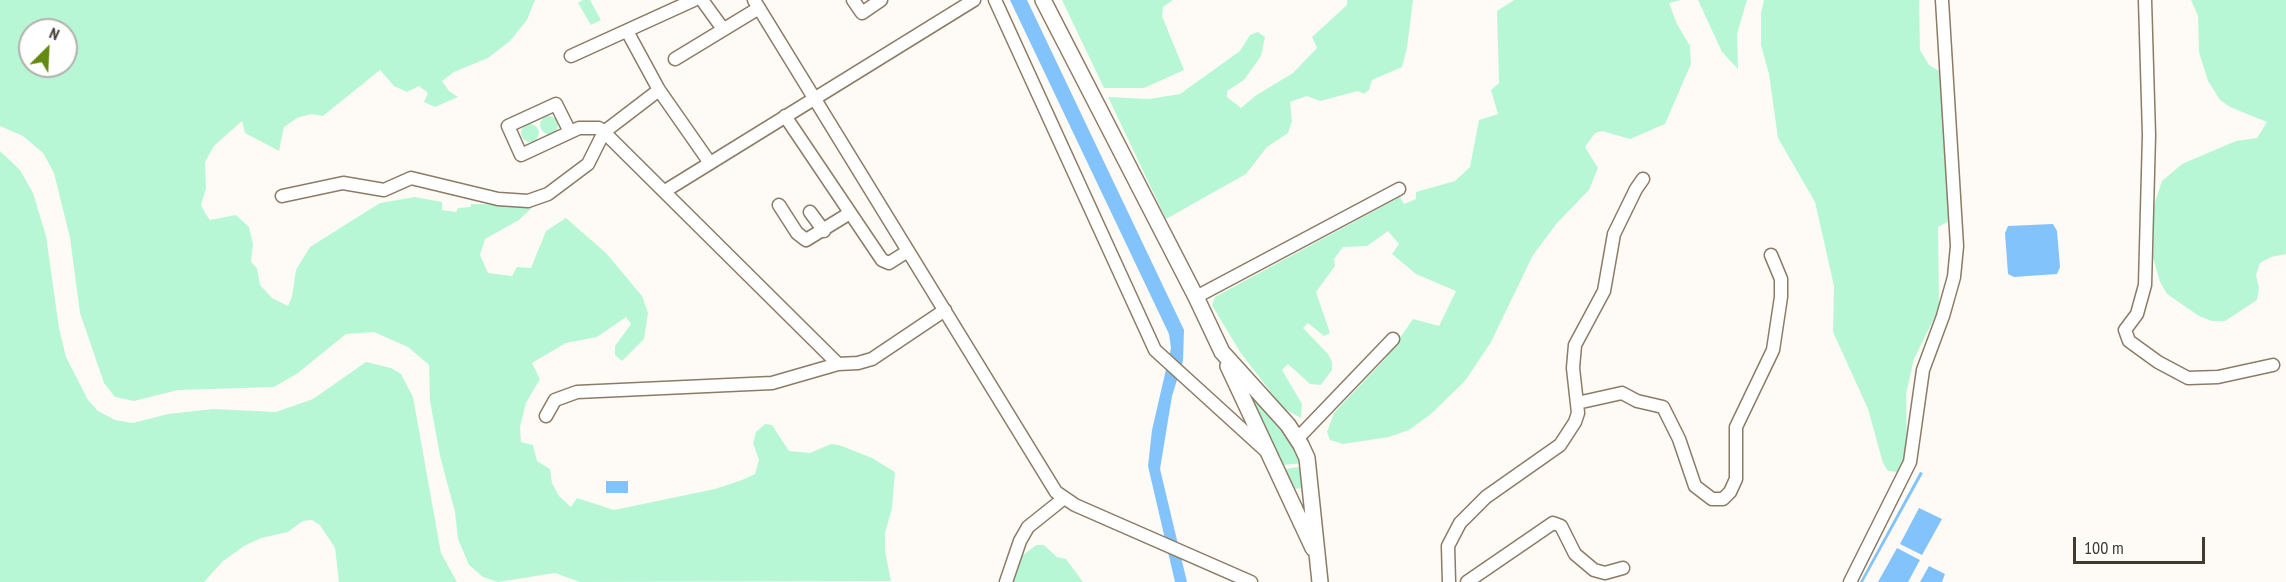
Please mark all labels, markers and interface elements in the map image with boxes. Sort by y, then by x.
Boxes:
north arrow [18,18,78,78]
text: N [46,22,63,44]
scale bar [2076,525,2208,563]
text: 100 m [2084,536,2124,559]

